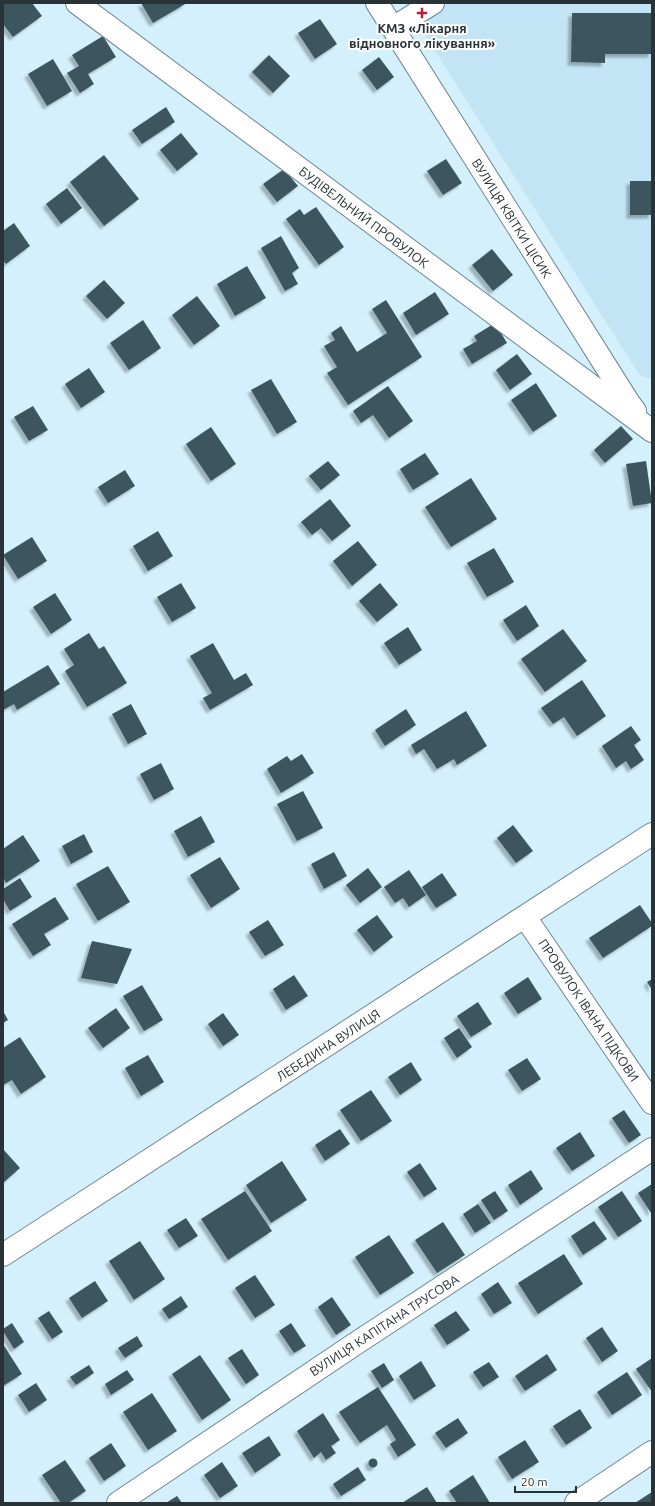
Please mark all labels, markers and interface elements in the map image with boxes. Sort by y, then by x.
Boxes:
marker: КМЗ «Лікарня відновного лікування» [416,7,428,19]
place label: КМЗ «Лікарня відновного лікування» [349,21,496,50]
street label: ВУЛИЦЯ КВІТКИ ЦІСИК [470,156,554,280]
street label: БУДІВЕЛЬНИЙ ПРОВУЛОК [296,164,432,270]
street label: ПРОВУЛОК ІВАНА ПІДКОВИ [536,936,642,1084]
street label: ЛЕБЕДИНА ВУЛИЦЯ [274,1006,382,1084]
street label: ВУЛИЦЯ КАПІТАНА ТРУСОВА [307,1271,462,1378]
scale bar [515,1468,576,1494]
text: 20 m [521,1475,548,1488]

